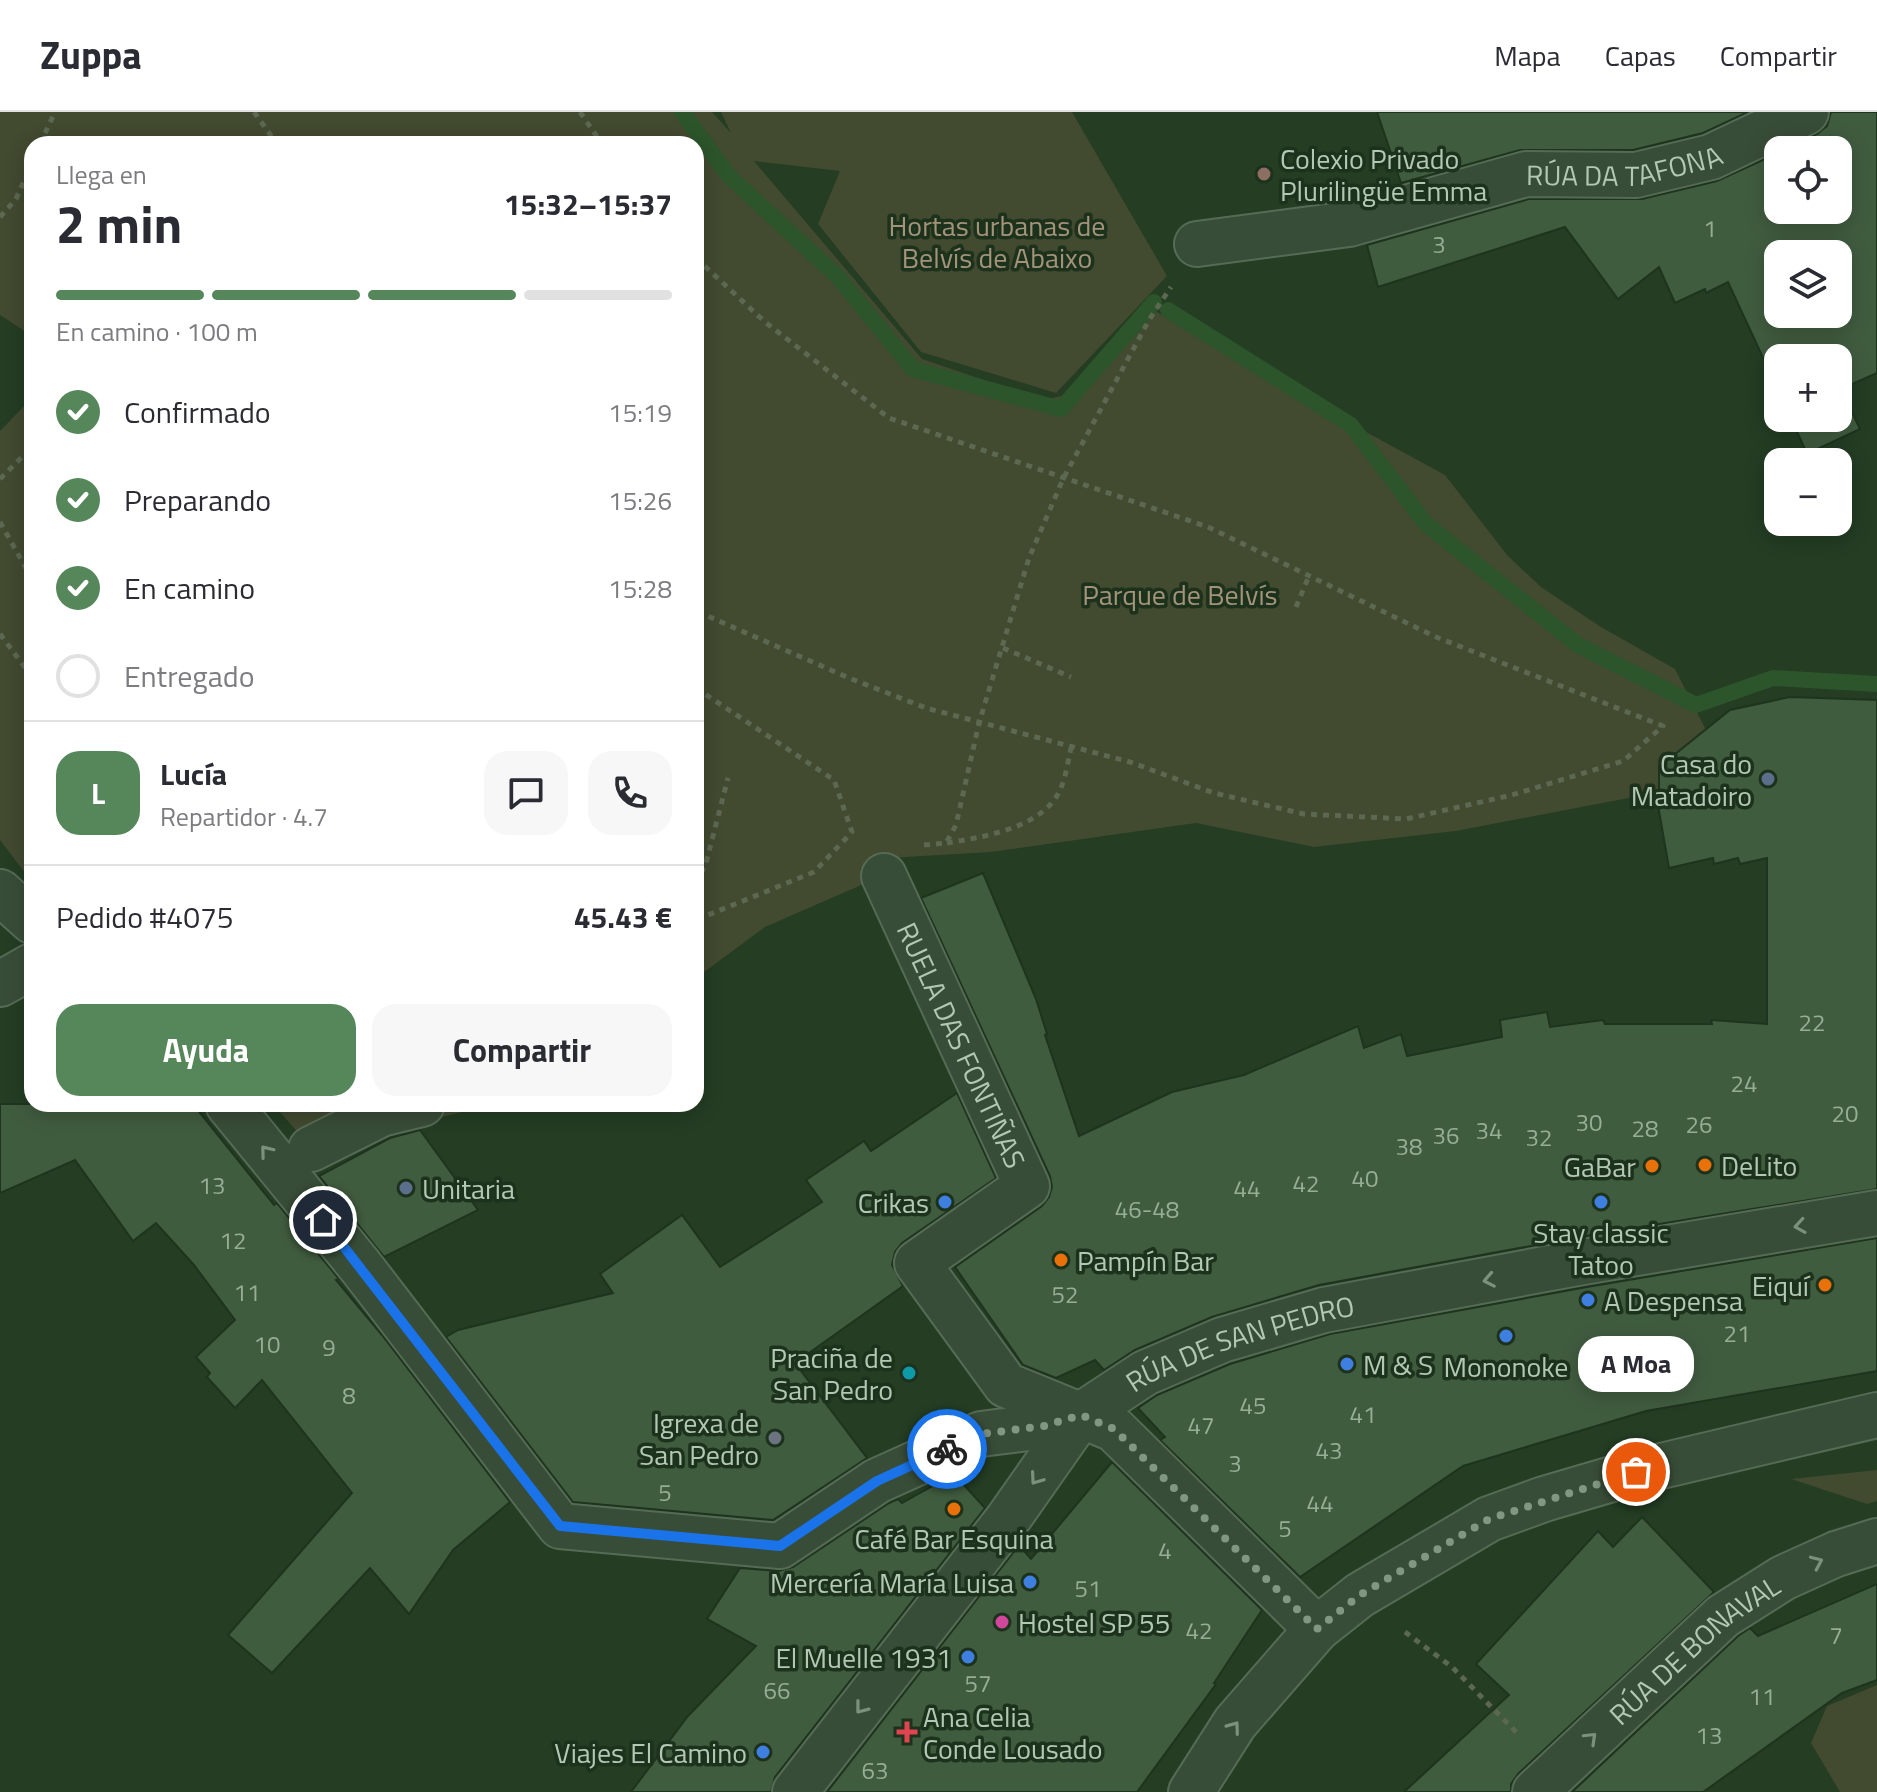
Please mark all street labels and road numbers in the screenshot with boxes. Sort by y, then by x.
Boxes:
street label: RÚA DA TAFONA [1526,133,1730,197]
street label: RUELA DAS FONTIÑAS [887,915,1037,1175]
street label: RÚA DE SAN PEDRO [1116,1283,1358,1402]
street label: RÚA DE BONAVAL [1598,1564,1789,1735]

